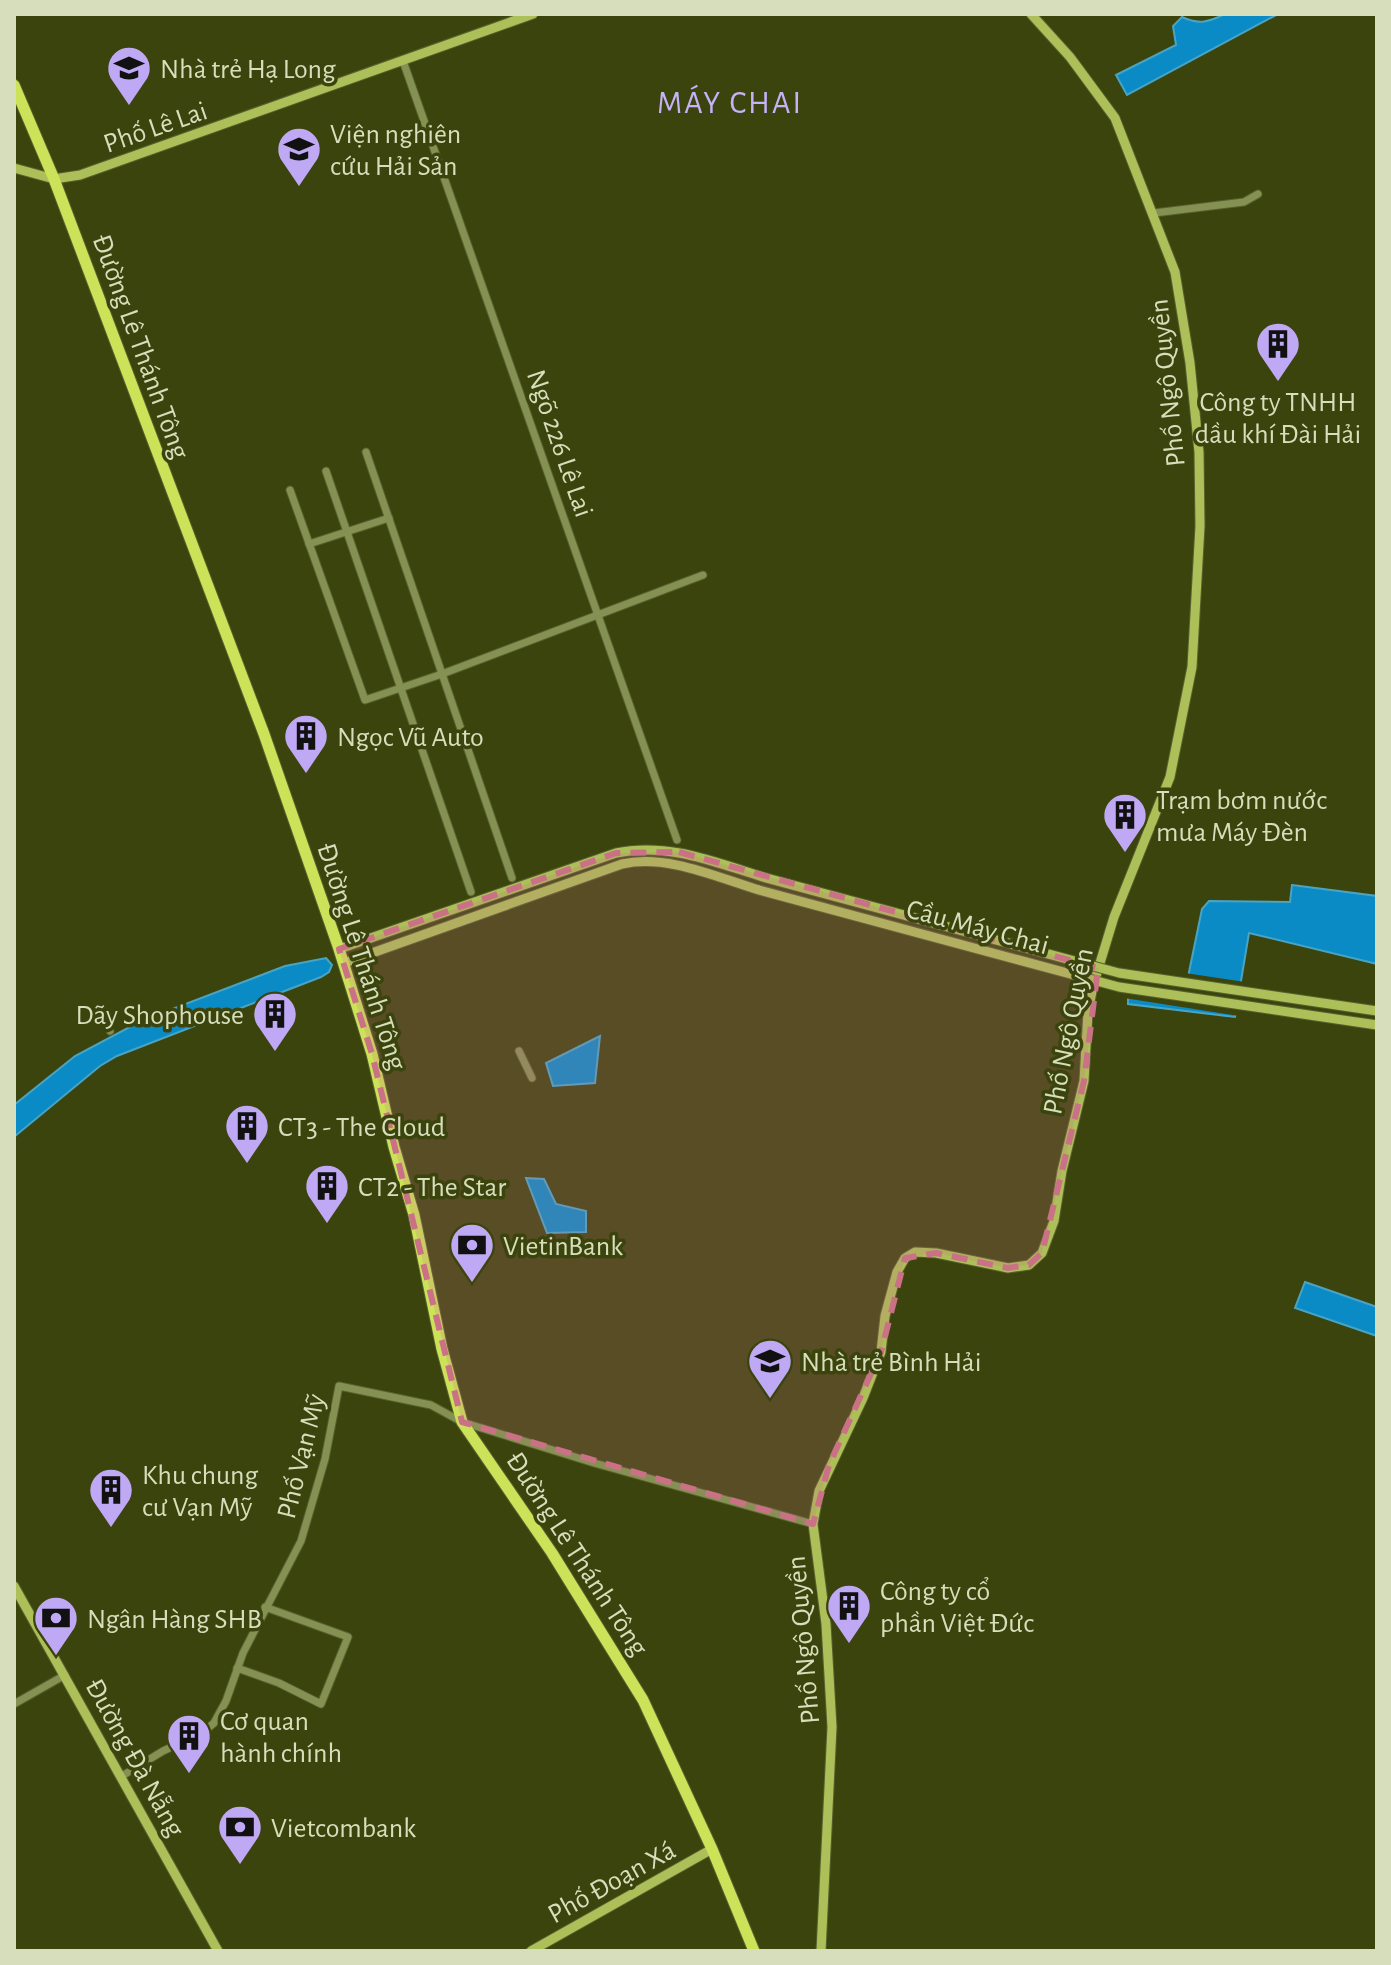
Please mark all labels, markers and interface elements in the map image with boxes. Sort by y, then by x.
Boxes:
school or university icon: Nhà trẻ Hạ Long [105,44,153,107]
place label: Nhà trẻ Hạ Long [160,56,336,84]
district label: MÁY CHAI [657,84,803,119]
street label: Phố Lê Lai [100,97,211,159]
place label: Viện nghiên cứu Hải Sản [330,121,461,181]
school or university icon: Viện nghiên cứu Hải Sản [275,125,323,188]
street label: Đường Lê Thánh Tông [86,231,194,463]
street label: Phố Ngô Quyền [1145,297,1191,468]
building icon: Công ty TNHH dầu khí Đài Hải [1254,320,1302,383]
street label: Ngõ 226 Lê Lai [521,366,597,521]
place label: Công ty TNHH dầu khí Đài Hải [1195,389,1361,449]
building icon: Ngọc Vũ Auto [282,712,330,775]
place label: Ngọc Vũ Auto [337,724,484,752]
place label: Trạm bơm nước mưa Máy Đèn [1156,787,1327,847]
building icon: Trạm bơm nước mưa Máy Đèn [1101,791,1149,854]
street label: Đường Lê Thánh Tông [311,840,411,1074]
street label: Cầu Máy Chai [903,895,1052,960]
street label: Phố Ngô Quyền [1039,946,1099,1117]
building icon: Dãy Shophouse [251,990,299,1053]
place label: Dãy Shophouse [75,1002,244,1030]
building icon: CT3 - The Cloud [223,1102,271,1165]
place label: CT3 - The Cloud [278,1114,445,1142]
building icon: CT2 - The Star [303,1162,351,1225]
place label: CT2 - The Star [358,1174,506,1202]
bank icon: VietinBank [448,1221,496,1284]
place label: VietinBank [503,1233,623,1261]
school or university icon: Nhà trẻ Bình Hải [746,1337,794,1400]
place label: Nhà trẻ Bình Hải [801,1349,981,1377]
street label: Phố Vạn Mỹ [273,1391,331,1522]
street label: Đường Lê Thánh Tông [500,1447,653,1661]
place label: Khu chung cư Vạn Mỹ [142,1462,259,1522]
building icon: Khu chung cư Vạn Mỹ [87,1466,135,1529]
street label: Phố Ngô Quyền [783,1555,825,1725]
place label: Công ty cổ phần Việt Đức [880,1577,1034,1638]
building icon: Công ty cổ phần Việt Đức [825,1582,873,1645]
bank icon: Ngân Hàng SHB [32,1594,80,1657]
place label: Ngân Hàng SHB [87,1606,262,1634]
street label: Đường Đà Nẵng [79,1674,189,1842]
place label: Cơ quan hành chính [220,1708,342,1768]
building icon: Cơ quan hành chính [165,1712,213,1775]
bank icon: Vietcombank [216,1803,264,1866]
place label: Vietcombank [271,1815,416,1843]
street label: Phố Đoạn Xá [544,1836,680,1929]

